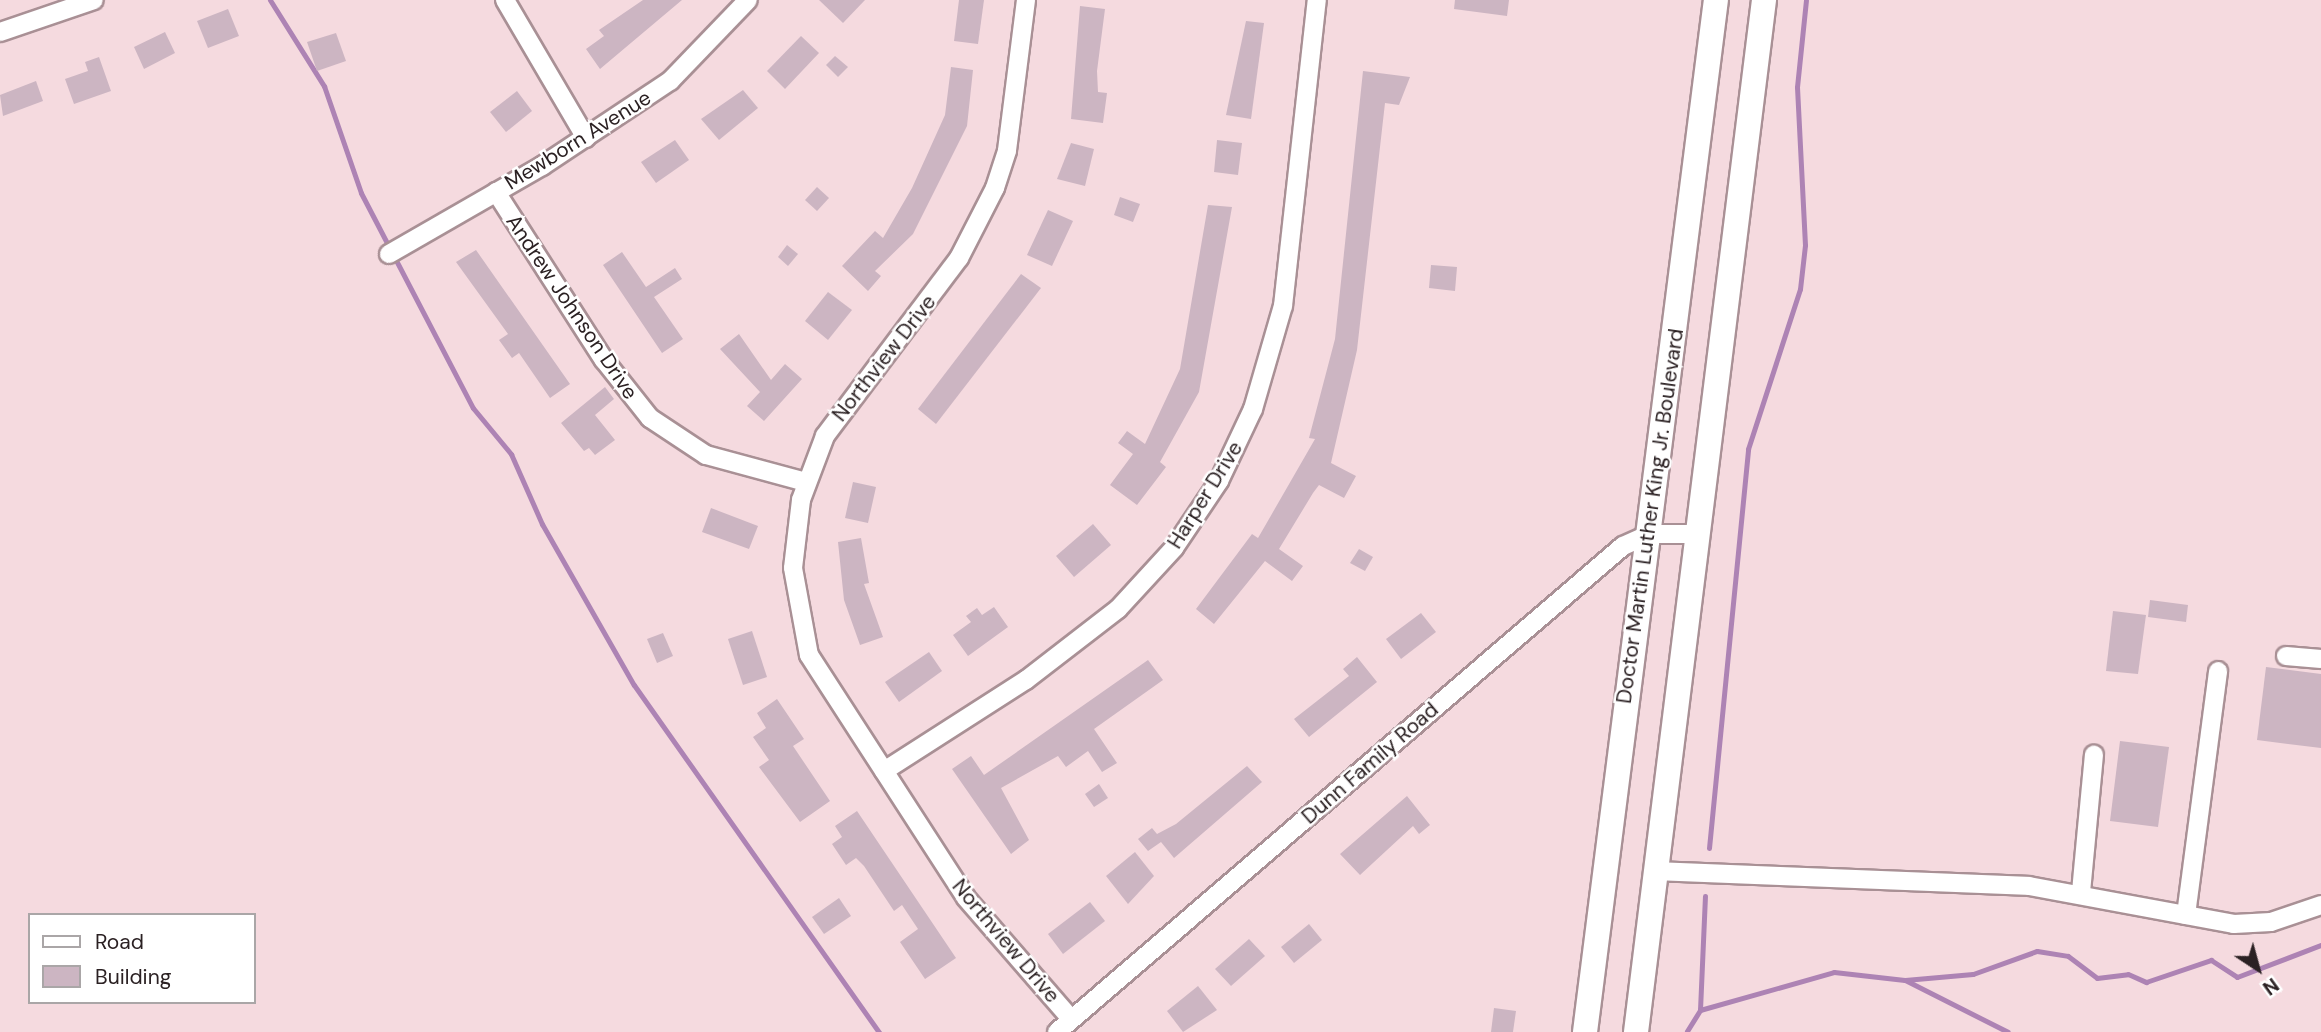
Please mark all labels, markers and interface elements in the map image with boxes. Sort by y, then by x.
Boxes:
street label: Mewborn Avenue [500,85,656,195]
street label: Andrew Johnson Drive [501,210,643,404]
street label: Northview Drive [827,290,941,426]
street label: Doctor Martin Luther King Jr. Boulevard [1611,327,1689,705]
street label: Harper Drive [1162,437,1248,553]
street label: Dunn Family Road [1297,697,1443,829]
street label: Northview Drive [947,874,1065,1008]
legend [28,913,256,1004]
text: Road [95,928,144,956]
north arrow [2223,934,2293,1004]
text: Building [95,963,171,991]
text: N [2258,972,2284,1001]

